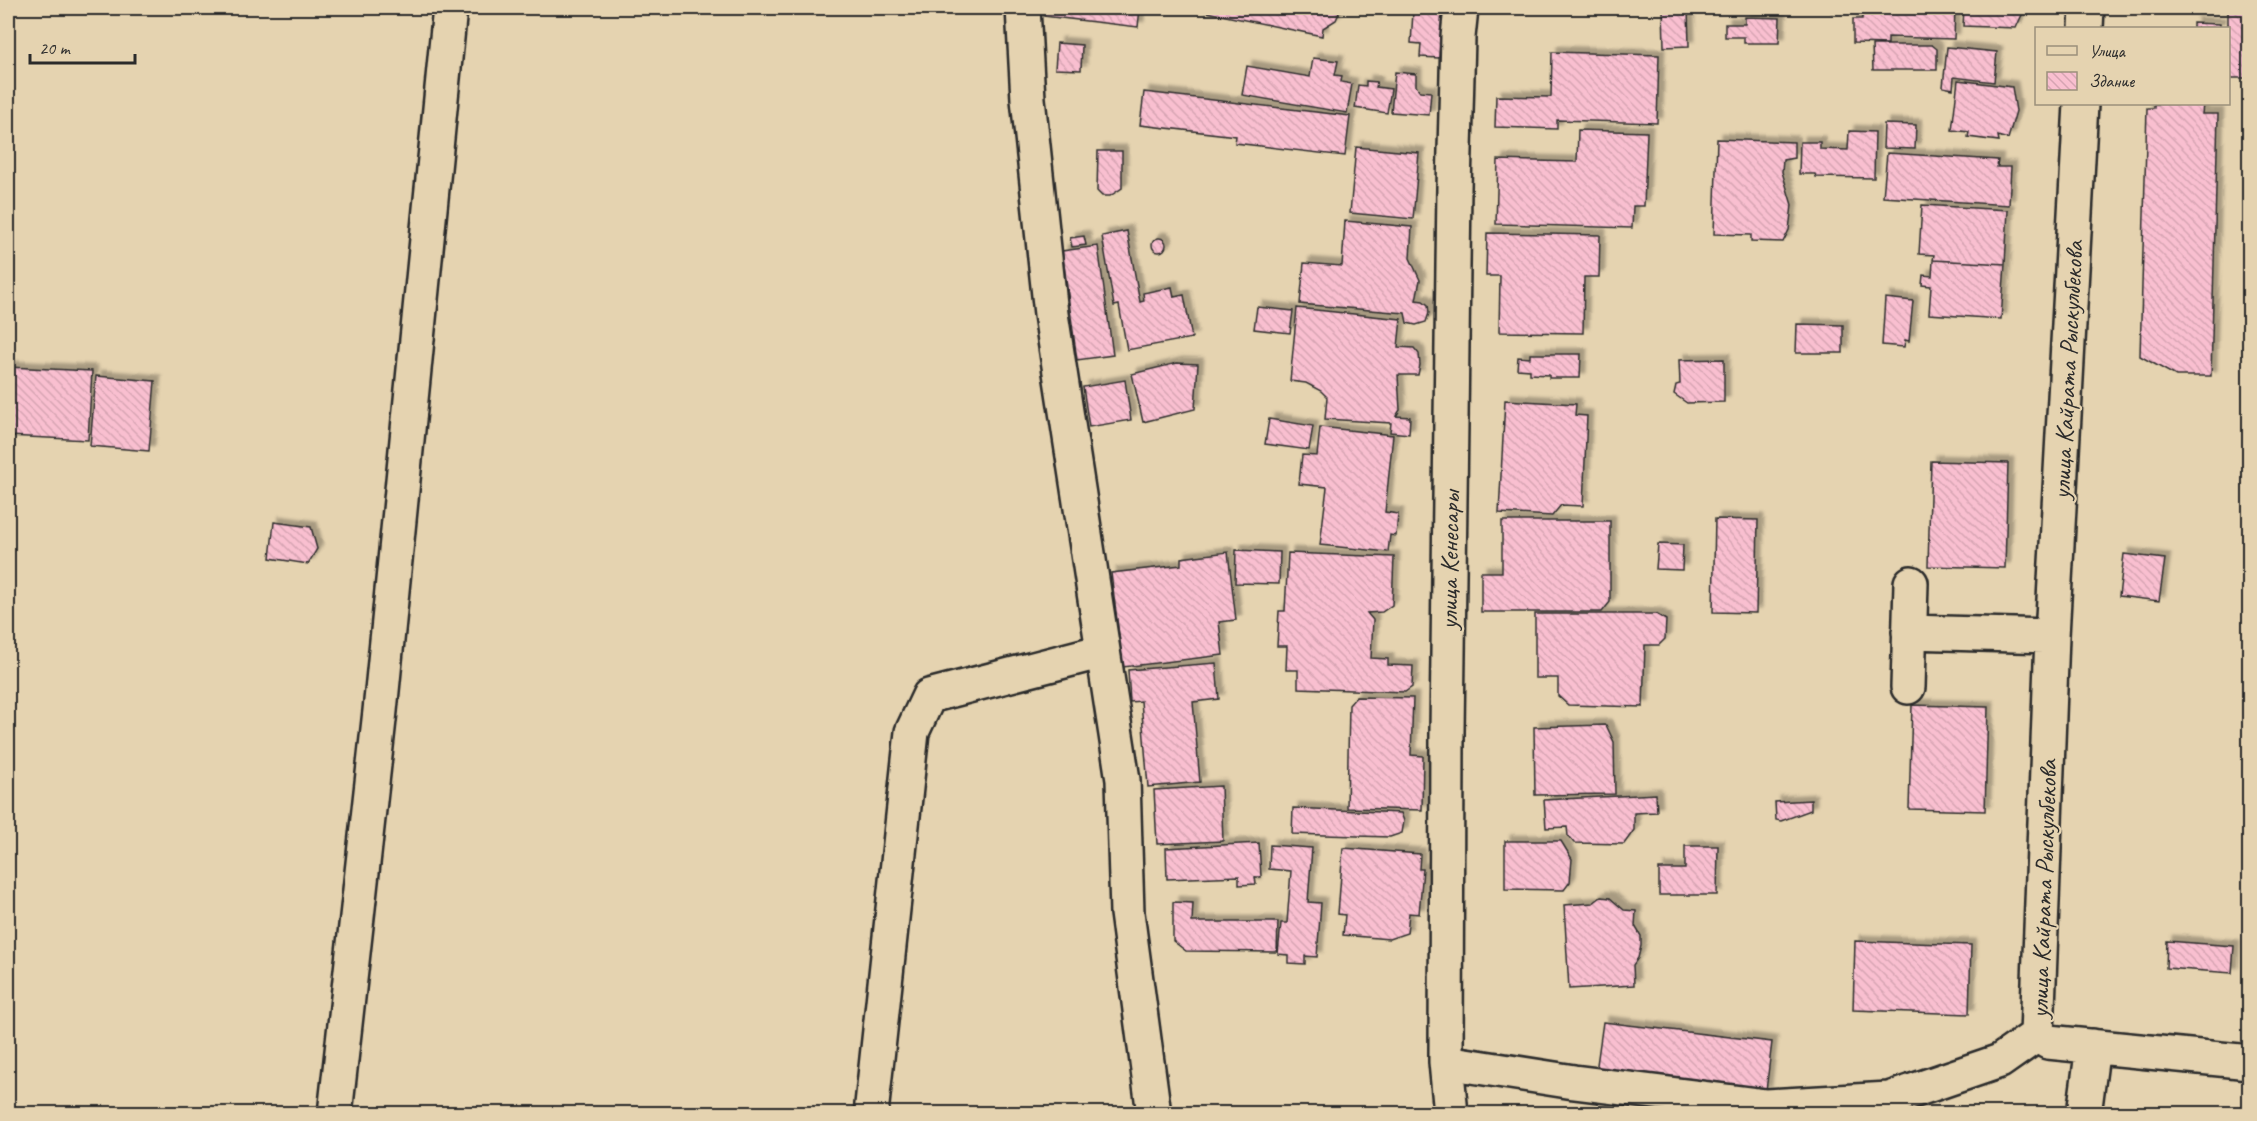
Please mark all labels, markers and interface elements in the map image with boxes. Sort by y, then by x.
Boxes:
scale bar [30,27,135,65]
legend [2035,27,2230,105]
text: 20 m [39,37,72,59]
text: Улица [2089,40,2126,62]
text: Здание [2089,70,2135,92]
street label: улица Кайрата Рыскулбекова [2044,238,2091,502]
street label: улица Кенесары [1432,488,1467,632]
street label: улица Кайрата Рыскулбекова [2022,758,2065,1021]

